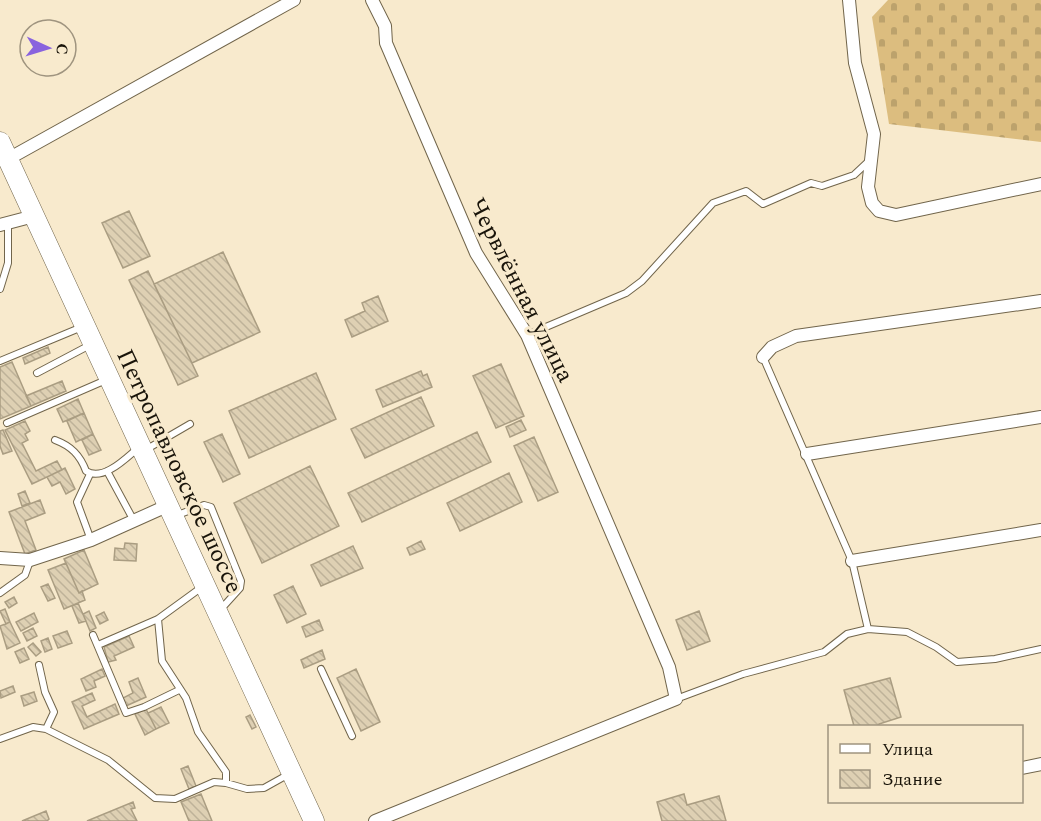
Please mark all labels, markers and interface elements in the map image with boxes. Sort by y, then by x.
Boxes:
north arrow [18,18,78,78]
text: С [50,42,74,55]
street label: Червлённая улица [459,192,583,389]
street label: Петропавловское шоссе [106,343,252,600]
legend [828,725,1023,803]
text: Улица [882,736,933,763]
text: Здание [882,766,942,793]

